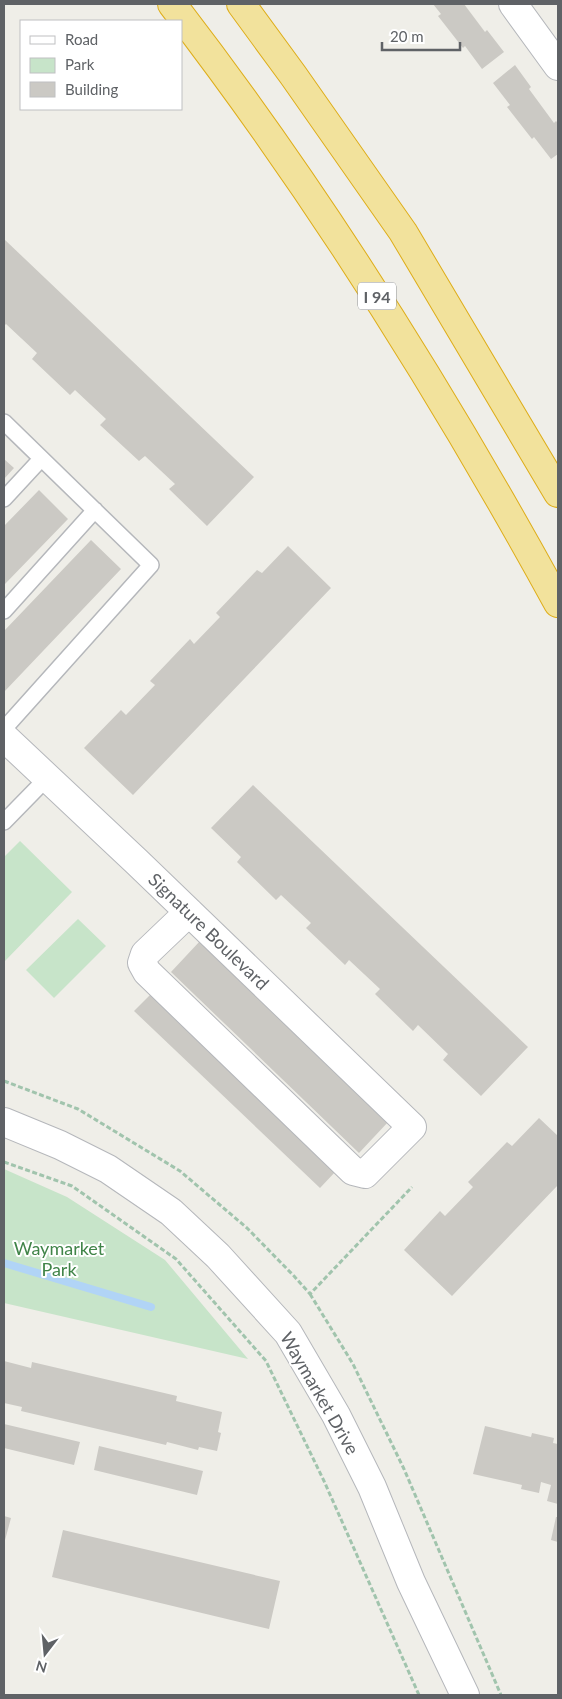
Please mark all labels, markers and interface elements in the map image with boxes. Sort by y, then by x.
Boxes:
legend [20,20,182,110]
scale bar [382,20,460,52]
text: 20 m [390,27,424,45]
text: Road [65,30,98,48]
text: Park [65,55,95,73]
text: Building [65,80,118,98]
road number: I 94 [358,282,396,310]
street label: Signature Boulevard [144,868,274,994]
park label: Waymarket Park [14,1237,105,1280]
street label: Waymarket Drive [276,1328,364,1458]
north arrow [20,1629,70,1679]
text: N [34,1657,49,1677]

